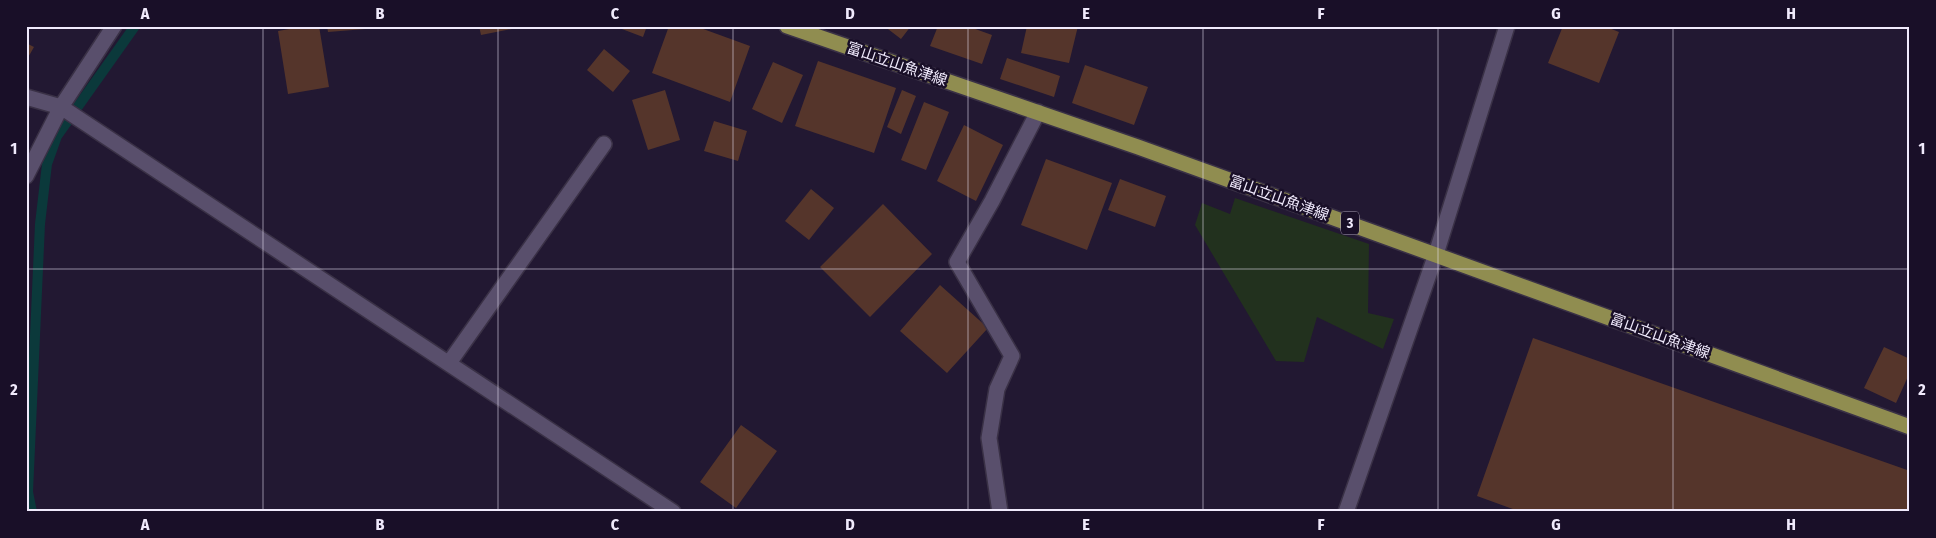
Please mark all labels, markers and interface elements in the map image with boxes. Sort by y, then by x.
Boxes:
text: A [140,4,150,23]
text: B [376,4,385,23]
text: C [611,4,620,23]
text: D [845,4,855,23]
text: E [1082,4,1090,23]
text: F [1317,4,1325,23]
text: G [1551,4,1561,23]
text: H [1786,4,1796,23]
street label: 富山立山魚津線 [844,38,950,90]
text: 1 [11,139,17,158]
text: 1 [1919,139,1925,158]
street label: 富山立山魚津線 [1227,172,1331,224]
road number: 3 [1341,212,1359,234]
street label: 富山立山魚津線 [1608,310,1712,362]
text: 2 [9,380,18,399]
text: 2 [1917,380,1926,399]
text: A [140,515,150,534]
text: B [376,515,385,534]
text: C [611,515,620,534]
text: D [845,515,855,534]
text: E [1082,515,1090,534]
text: F [1317,515,1325,534]
text: G [1551,515,1561,534]
text: H [1786,515,1796,534]

